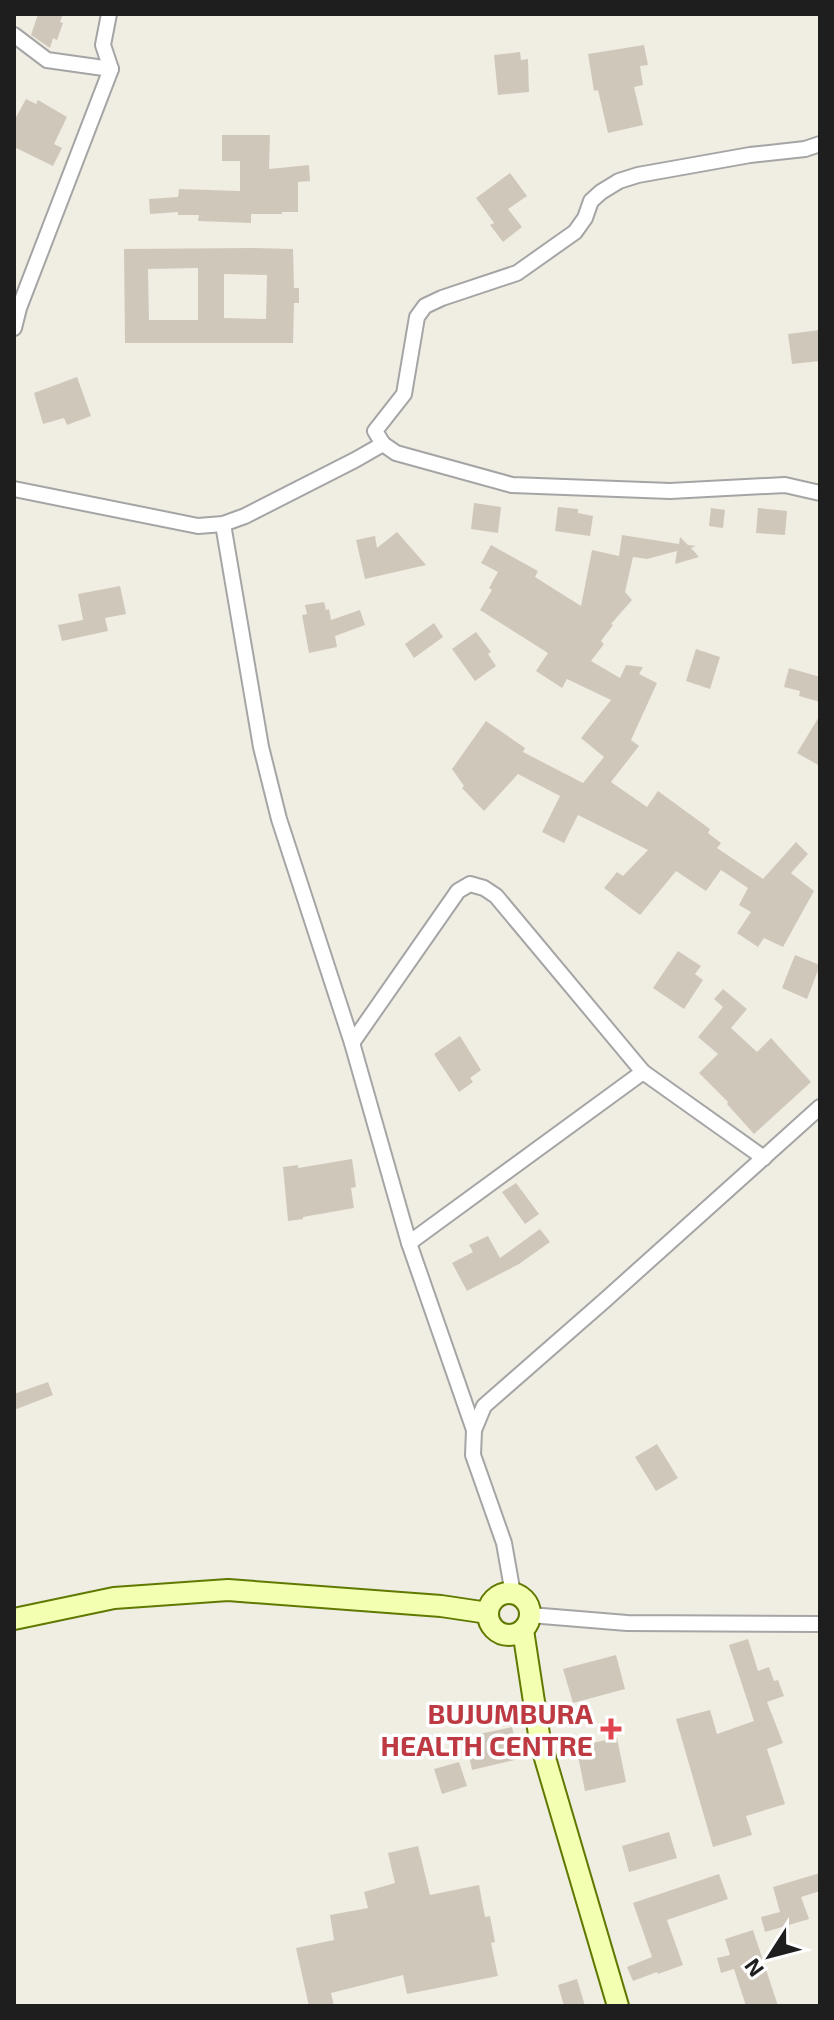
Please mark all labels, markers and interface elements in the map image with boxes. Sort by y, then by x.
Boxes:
place label: BUJUMBURA HEALTH CENTRE [381,1696,594,1762]
marker: BUJUMBURA HEALTH CENTRE [600,1718,622,1740]
north arrow [730,1916,810,1996]
text: N [738,1954,768,1982]

